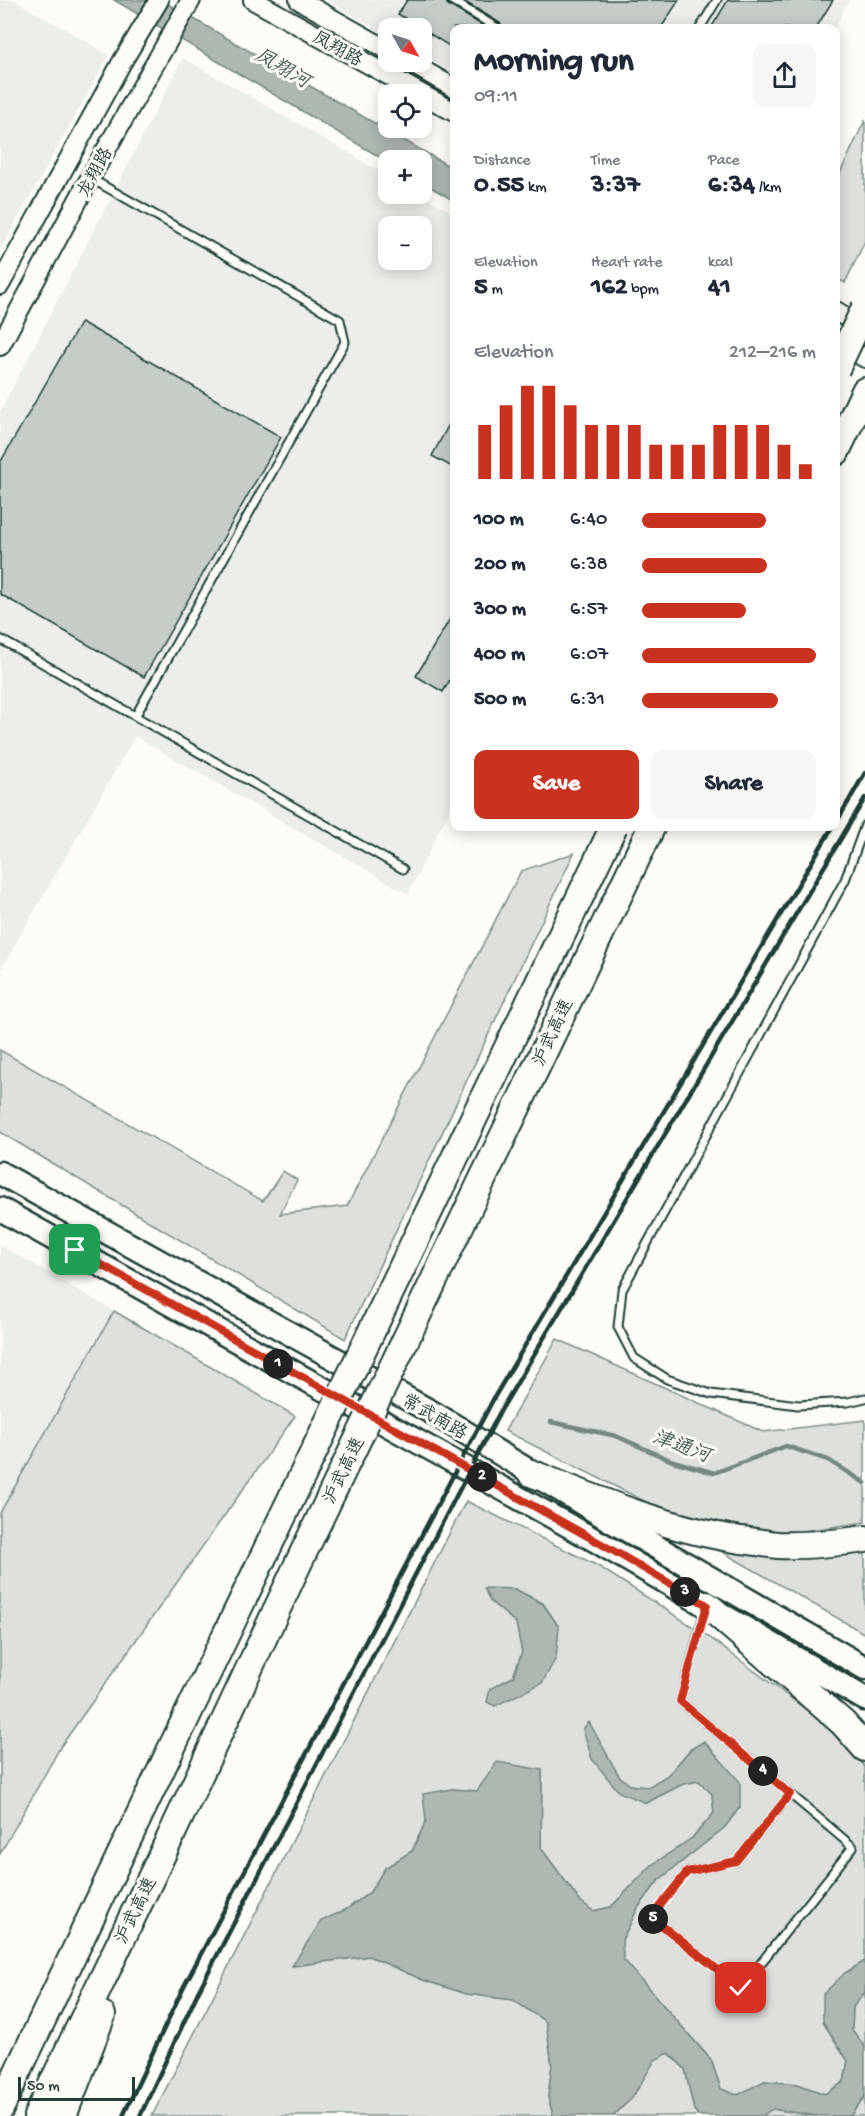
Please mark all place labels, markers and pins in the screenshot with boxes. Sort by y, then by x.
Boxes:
pin [49,1224,100,1275]
pin: 1 [263,1349,293,1379]
pin: 2 [467,1462,497,1492]
pin: 3 [670,1577,700,1607]
pin: 4 [748,1756,778,1786]
pin: 5 [638,1904,668,1934]
pin [715,1962,766,2013]

